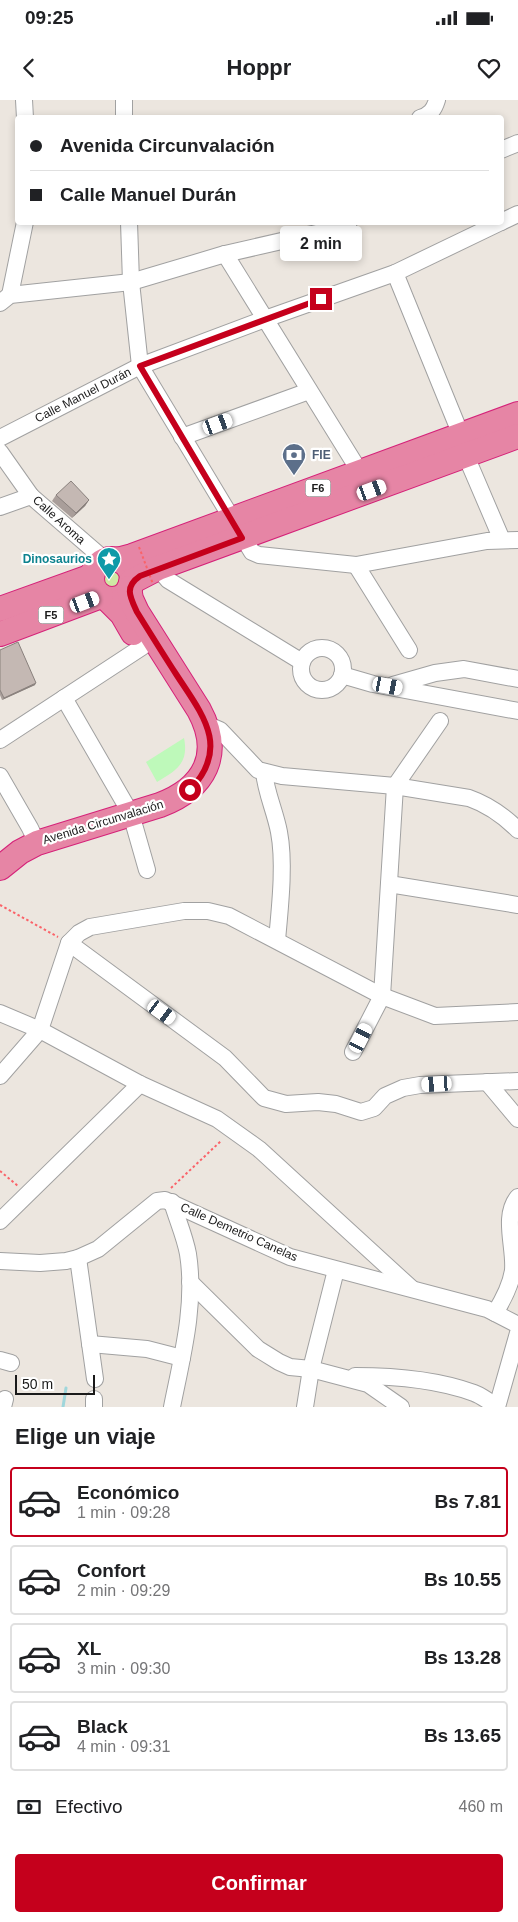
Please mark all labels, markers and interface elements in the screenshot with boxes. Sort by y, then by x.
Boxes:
text: 09:25 [25,7,74,28]
icon: back [15,54,43,82]
icon: heart [475,54,503,82]
text: Hoppr [227,55,291,80]
text: Avenida Circunvalación [60,135,275,156]
text: Calle Manuel Durán [60,184,236,205]
callout: 2 min [280,226,362,262]
text: 2 min [300,235,342,252]
route end [310,288,332,310]
street label: Calle Manuel Durán [33,365,133,425]
car [201,412,234,436]
bank icon: FIE [281,442,307,476]
place label: FIE [312,448,331,462]
car [355,478,388,502]
road number: F6 [306,479,330,496]
street label: Calle Aroma [30,493,88,547]
place icon: Dinosaurios [96,546,122,580]
place label: Dinosaurios [23,552,92,566]
car [68,590,101,614]
road number: F5 [38,606,64,624]
car [371,676,404,696]
route start [179,779,201,801]
street label: Avenida Circunvalación [41,797,165,847]
car [145,997,178,1027]
car [347,1021,374,1055]
car [421,1076,452,1092]
street label: Calle Demetrio Canelas [178,1200,300,1264]
scale bar [15,1372,95,1395]
text: 50 m [22,1376,53,1392]
text: Elige un viaje [15,1424,156,1449]
icon: car [17,1480,62,1525]
text: Económico [77,1482,179,1503]
text: Bs 7.81 [434,1491,501,1512]
text: 1 min · 09:28 [77,1504,170,1521]
icon: car [17,1558,62,1603]
text: Confort [77,1560,146,1581]
text: Bs 10.55 [424,1569,501,1590]
text: 2 min · 09:29 [77,1582,170,1599]
icon: car [17,1636,62,1681]
text: XL [77,1638,101,1659]
text: Bs 13.28 [424,1647,501,1668]
text: 3 min · 09:30 [77,1660,170,1677]
icon: car [17,1714,62,1759]
text: Black [77,1716,128,1737]
text: Bs 13.65 [424,1725,501,1746]
text: 4 min · 09:31 [77,1738,170,1755]
icon: cash [15,1793,43,1821]
text: Efectivo [55,1796,123,1817]
text: 460 m [459,1798,503,1815]
button: Confirmar [15,1854,503,1912]

